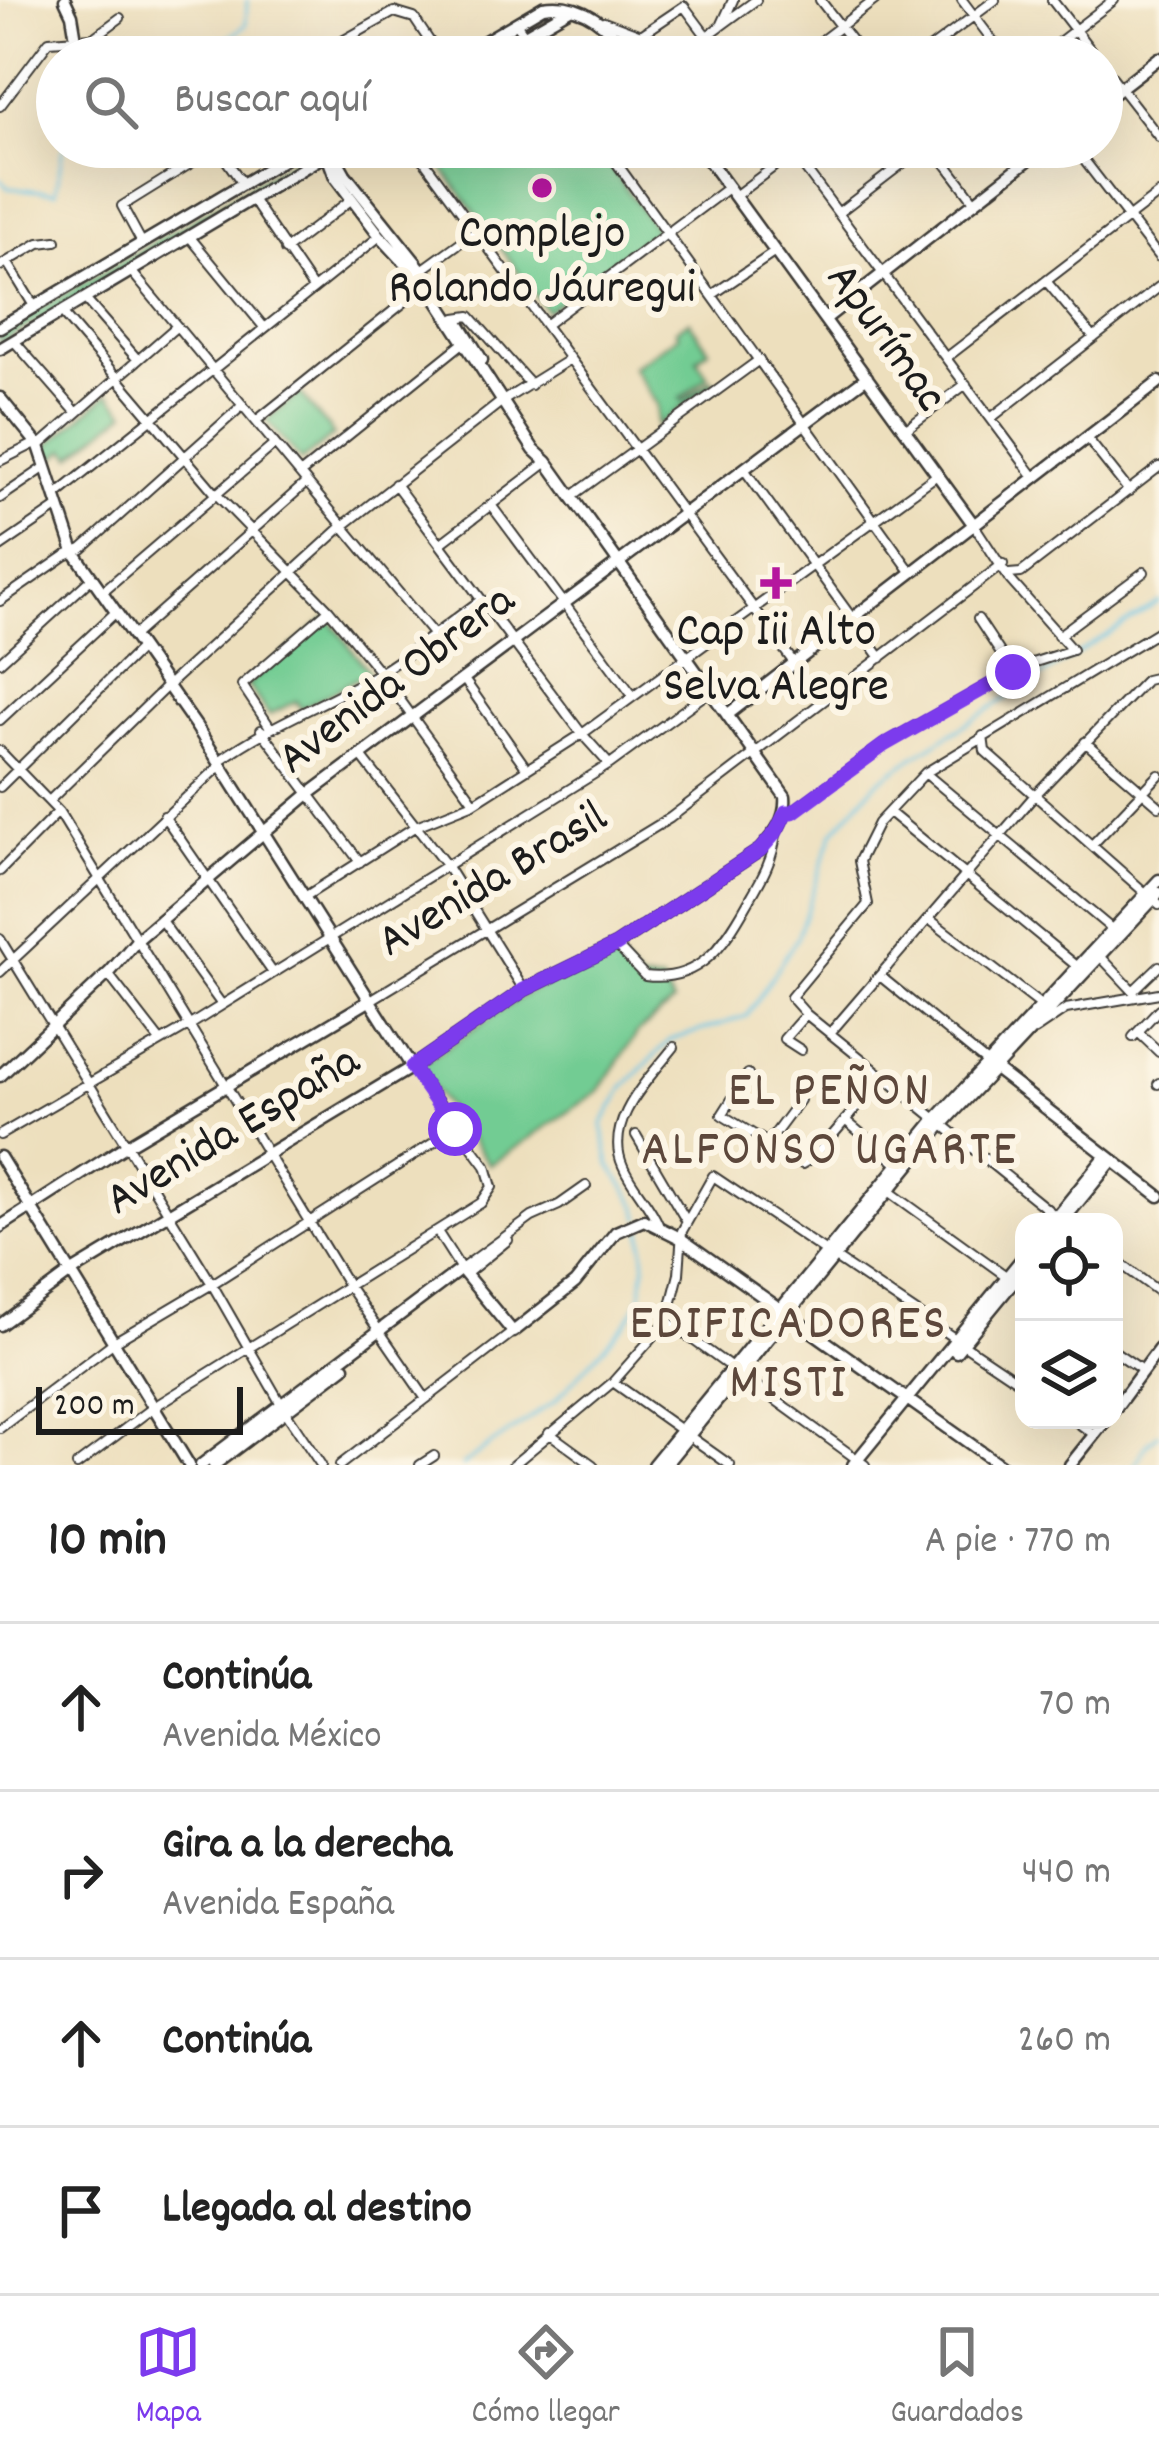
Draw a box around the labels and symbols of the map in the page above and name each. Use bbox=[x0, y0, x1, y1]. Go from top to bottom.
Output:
marker: Complejo Rolando Jáuregui bbox=[529, 175, 555, 201]
place label: Complejo Rolando Jáuregui bbox=[388, 202, 696, 326]
street label: Apurímac bbox=[806, 250, 962, 428]
marker: Cap Iii Alto Selva Alegre bbox=[760, 567, 792, 599]
street label: Avenida Obrera bbox=[265, 569, 533, 794]
place label: Cap Iii Alto Selva Alegre bbox=[663, 600, 889, 724]
route end bbox=[986, 645, 1040, 699]
street label: Avenida Brasil bbox=[366, 786, 622, 978]
street label: Avenida España bbox=[94, 1029, 375, 1236]
district label: EL PEÑON ALFONSO UGARTE bbox=[641, 1058, 1019, 1189]
route start bbox=[428, 1102, 482, 1156]
district label: EDIFICADORES MISTI bbox=[630, 1291, 948, 1422]
scale bar bbox=[36, 1381, 243, 1434]

